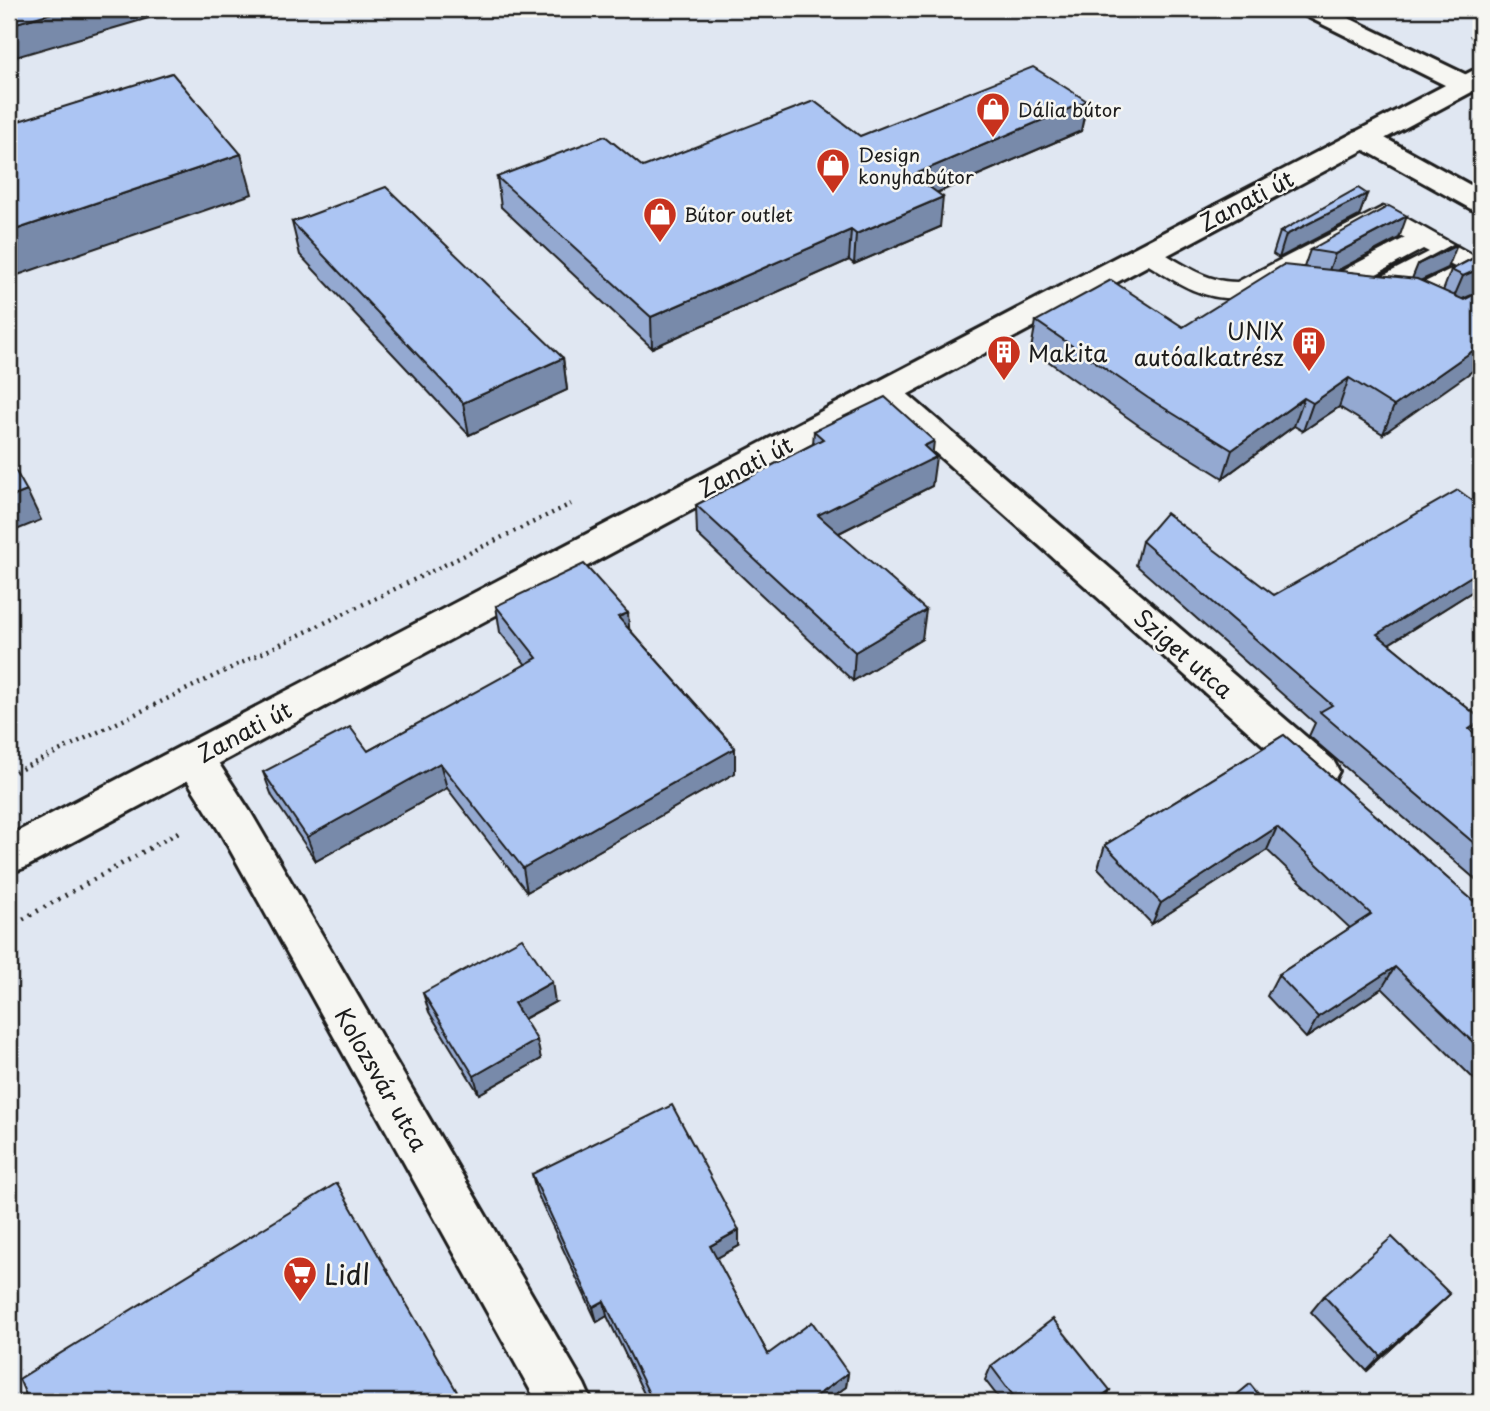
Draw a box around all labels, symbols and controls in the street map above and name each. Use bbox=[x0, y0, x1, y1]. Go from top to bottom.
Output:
shop icon: Dália bútor bbox=[974, 90, 1012, 139]
place label: Dália bútor bbox=[1018, 95, 1121, 123]
place label: Design konyhabútor bbox=[858, 140, 974, 190]
shop icon: Design konyhabútor bbox=[814, 146, 852, 195]
street label: Zanati út bbox=[1192, 160, 1300, 240]
shop icon: Bútor outlet bbox=[641, 195, 679, 244]
place label: Bútor outlet bbox=[684, 200, 793, 228]
place label: UNIX autóalkatrész bbox=[1134, 313, 1284, 374]
building icon: UNIX autóalkatrész bbox=[1290, 324, 1328, 373]
building icon: Makita bbox=[985, 333, 1023, 382]
place label: Makita bbox=[1028, 335, 1108, 370]
street label: Zanati út bbox=[691, 426, 799, 506]
street label: Sziget utca bbox=[1126, 600, 1242, 707]
street label: Zanati út bbox=[190, 691, 298, 771]
street label: Kolozsvár utca bbox=[327, 1001, 437, 1157]
place label: Lidl bbox=[324, 1252, 370, 1295]
supermarket icon: Lidl bbox=[281, 1254, 319, 1303]

